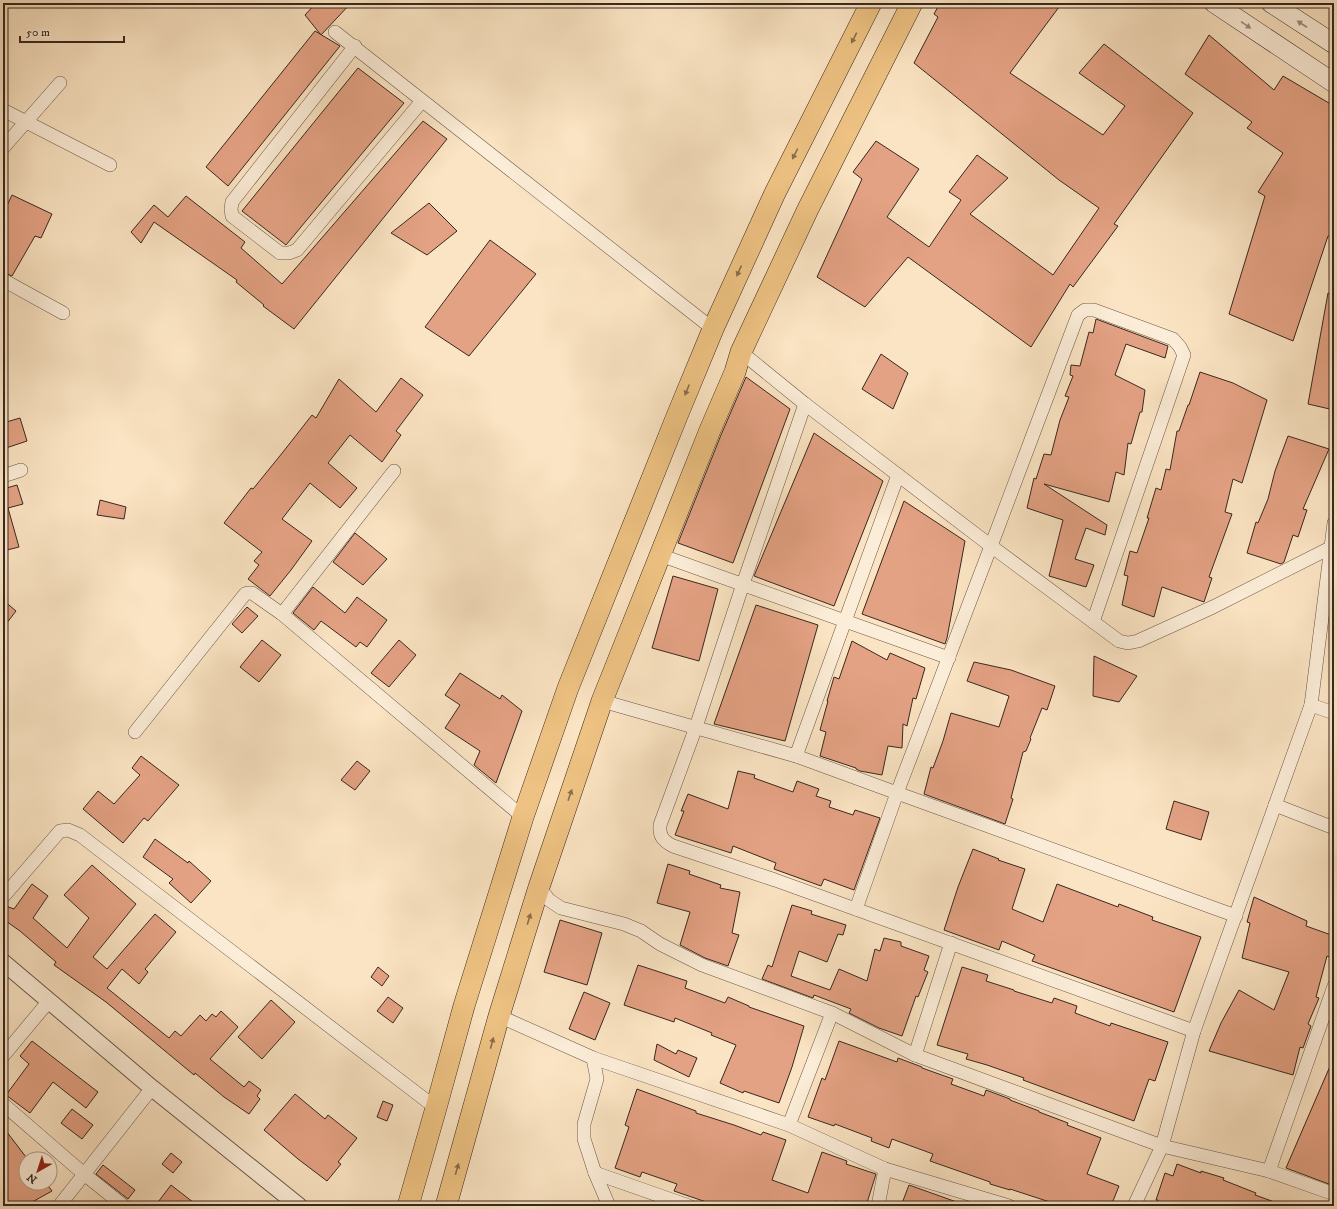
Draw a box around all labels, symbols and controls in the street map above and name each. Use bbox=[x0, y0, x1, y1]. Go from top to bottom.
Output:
scale bar bbox=[20, 18, 124, 44]
one-way arrow bbox=[1296, 20, 1308, 27]
one-way arrow bbox=[1240, 21, 1252, 28]
text: 50 m bbox=[26, 25, 50, 40]
one-way arrow bbox=[850, 32, 857, 43]
one-way arrow bbox=[791, 148, 798, 159]
one-way arrow bbox=[736, 266, 742, 278]
one-way arrow bbox=[684, 385, 690, 396]
one-way arrow bbox=[567, 789, 573, 801]
one-way arrow bbox=[526, 912, 532, 924]
one-way arrow bbox=[489, 1037, 495, 1049]
north arrow bbox=[18, 1151, 58, 1191]
one-way arrow bbox=[454, 1162, 460, 1174]
text: N bbox=[24, 1170, 40, 1186]

